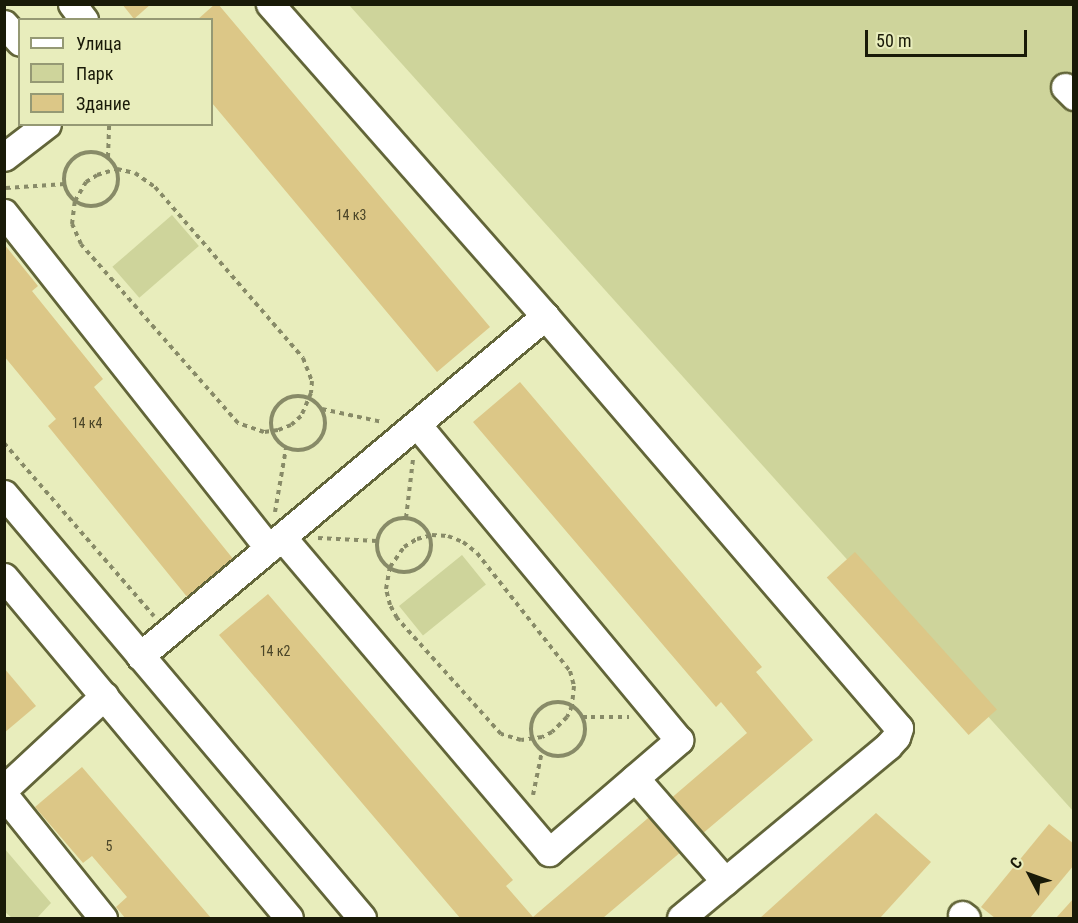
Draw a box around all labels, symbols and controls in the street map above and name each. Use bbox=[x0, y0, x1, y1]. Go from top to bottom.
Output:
legend bbox=[18, 18, 213, 126]
scale bar bbox=[868, 18, 1030, 56]
text: 50 m bbox=[876, 30, 911, 51]
text: Улица bbox=[76, 33, 122, 54]
text: Парк bbox=[76, 63, 113, 84]
text: Здание bbox=[76, 93, 130, 114]
house number: 14 к3 bbox=[336, 207, 366, 223]
house number: 14 к4 bbox=[72, 415, 102, 431]
house number: 14 к2 bbox=[260, 643, 290, 659]
house number: 5 bbox=[106, 838, 112, 854]
north arrow bbox=[1000, 845, 1060, 905]
text: С bbox=[1006, 853, 1026, 873]

